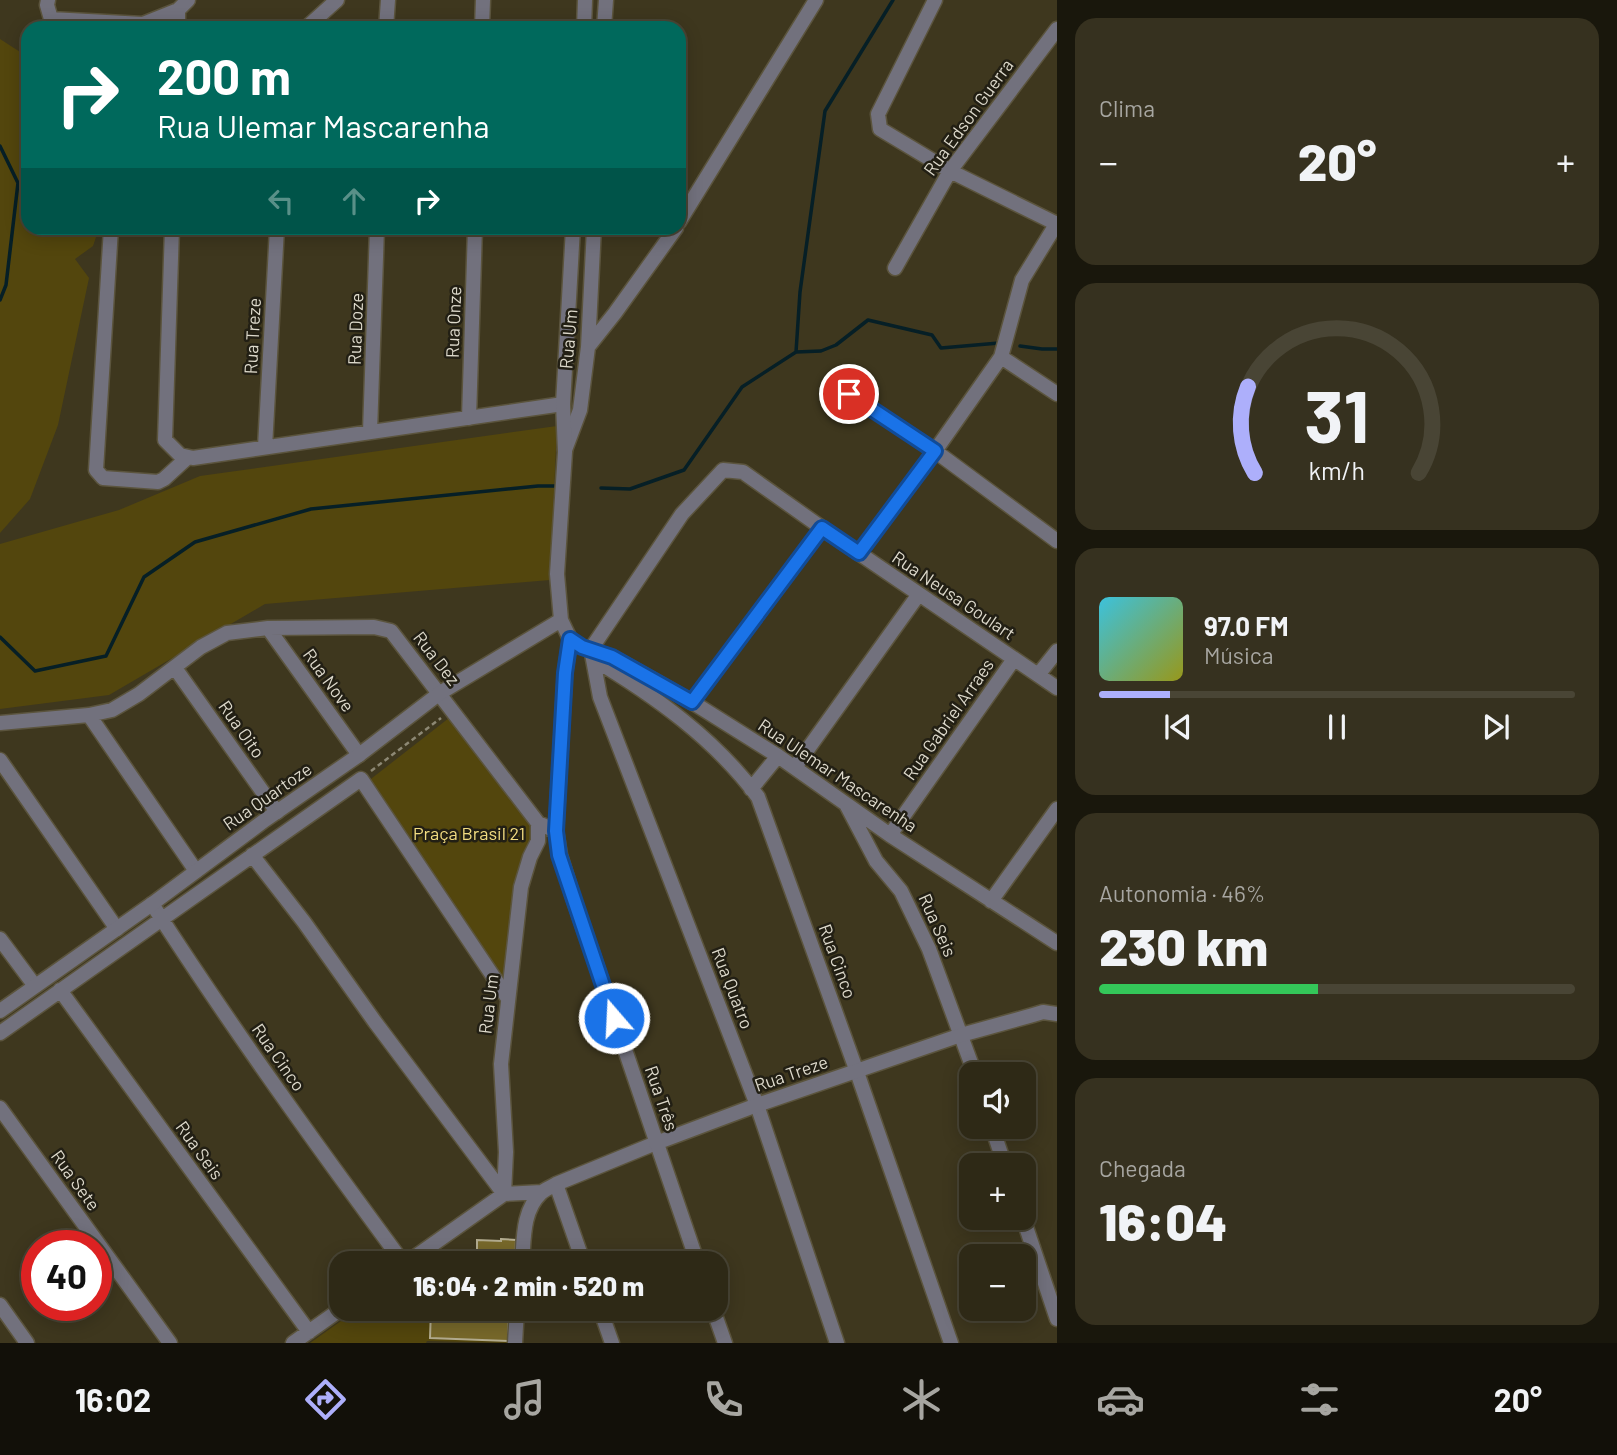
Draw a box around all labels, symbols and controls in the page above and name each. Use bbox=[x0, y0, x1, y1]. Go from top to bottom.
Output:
text: 200 m bbox=[157, 46, 291, 105]
icon: right bbox=[42, 49, 133, 140]
street label: Rua Edson Guerra bbox=[918, 55, 1018, 179]
text: Clima bbox=[1099, 94, 1155, 122]
text: Rua Ulemar Mascarenha bbox=[157, 106, 489, 144]
text: 20° bbox=[1298, 129, 1376, 191]
text: − bbox=[1099, 138, 1118, 184]
text: + bbox=[1556, 138, 1575, 184]
icon: left bbox=[262, 182, 300, 220]
icon: ahead bbox=[335, 182, 373, 220]
icon: right bbox=[408, 182, 446, 220]
street label: Rua Onze bbox=[441, 286, 465, 358]
street label: Rua Doze bbox=[343, 293, 367, 365]
street label: Rua Treze bbox=[239, 297, 265, 375]
street label: Rua Um bbox=[554, 308, 582, 370]
pin bbox=[819, 364, 879, 424]
text: 31 bbox=[1305, 370, 1369, 458]
icon: arrive bbox=[830, 375, 868, 413]
text: km/h bbox=[1309, 454, 1365, 484]
street label: Rua Neusa Goulart bbox=[888, 546, 1020, 644]
text: 97.0 FM bbox=[1204, 610, 1289, 641]
street label: Rua Dez bbox=[409, 627, 465, 689]
text: Música bbox=[1204, 641, 1273, 669]
street label: Rua Nove bbox=[299, 644, 359, 716]
street label: Rua Gabriel Arraes bbox=[898, 654, 998, 784]
street label: Rua Oito bbox=[214, 696, 270, 762]
icon: previous bbox=[1159, 708, 1197, 746]
icon: pause bbox=[1318, 708, 1356, 746]
icon: next bbox=[1477, 708, 1515, 746]
street label: Rua Ulemar Mascarenha bbox=[754, 714, 922, 836]
street label: Rua Quartoze bbox=[218, 757, 316, 835]
park label: Praça Brasil 21 bbox=[413, 822, 525, 844]
text: Autonomia · 46% bbox=[1099, 879, 1265, 907]
street label: Rua Seis bbox=[914, 890, 962, 960]
text: 230 km bbox=[1099, 914, 1268, 976]
street label: Rua Cinco bbox=[814, 921, 862, 1001]
street label: Rua Quatro bbox=[707, 944, 759, 1032]
street label: Rua Um bbox=[473, 973, 503, 1035]
position arrow bbox=[577, 981, 651, 1055]
street label: Rua Cinco bbox=[248, 1019, 310, 1095]
street label: Rua Treze bbox=[751, 1050, 831, 1096]
map controls bbox=[959, 1062, 1036, 1321]
button: sound bbox=[959, 1062, 1036, 1139]
street label: Rua Três bbox=[641, 1063, 683, 1133]
street label: Rua Seis bbox=[171, 1117, 229, 1183]
street label: Rua Sete bbox=[47, 1145, 105, 1215]
button: + bbox=[959, 1153, 1036, 1230]
text: Chegada bbox=[1099, 1154, 1186, 1182]
text: 16:04 bbox=[1099, 1189, 1227, 1251]
speed limit sign: 40 bbox=[21, 1230, 112, 1321]
button: − bbox=[959, 1244, 1036, 1321]
text: 16:04 · 2 min · 520 m bbox=[413, 1270, 644, 1301]
icon: directions bbox=[301, 1375, 350, 1424]
icon: music bbox=[500, 1375, 549, 1424]
icon: phone bbox=[699, 1375, 748, 1424]
icon: climate bbox=[897, 1375, 946, 1424]
icon: car bbox=[1096, 1375, 1145, 1424]
icon: filters bbox=[1295, 1375, 1344, 1424]
text: 16:02 bbox=[75, 1380, 151, 1418]
text: 20° bbox=[1494, 1380, 1542, 1418]

